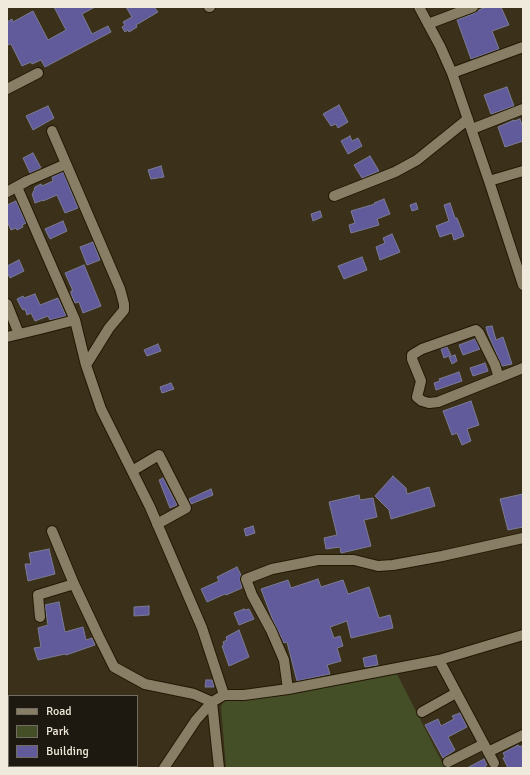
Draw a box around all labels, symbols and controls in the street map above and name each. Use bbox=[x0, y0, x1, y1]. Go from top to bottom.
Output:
legend bbox=[8, 695, 138, 767]
text: Road bbox=[46, 704, 72, 719]
text: Park bbox=[46, 724, 69, 739]
text: Building bbox=[46, 744, 89, 759]

